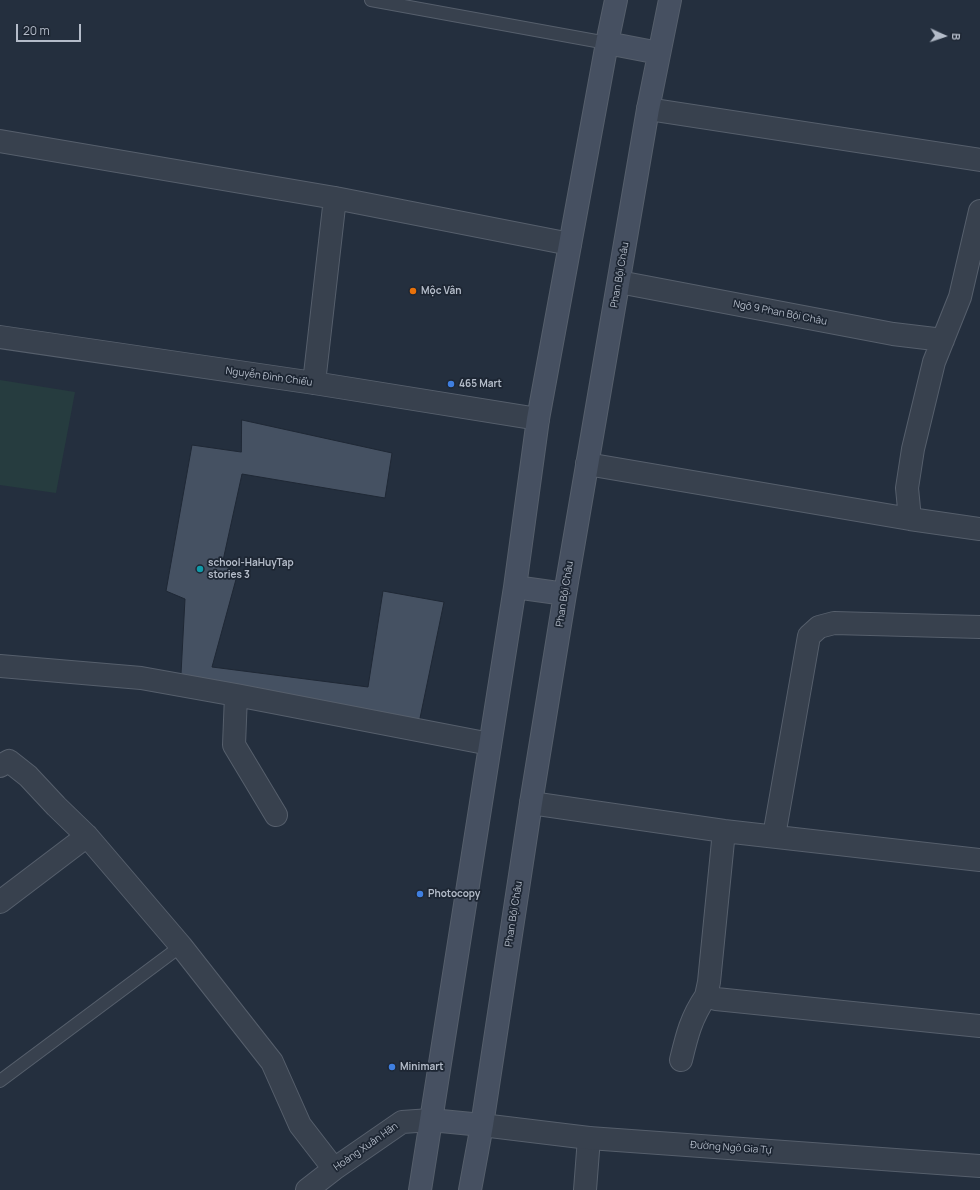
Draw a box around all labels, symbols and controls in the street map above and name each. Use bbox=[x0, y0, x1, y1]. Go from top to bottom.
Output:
scale bar bbox=[18, 16, 83, 42]
north arrow bbox=[924, 16, 964, 56]
text: 20 m bbox=[23, 22, 50, 39]
text: B bbox=[949, 33, 964, 41]
street label: Phan Bội Châu bbox=[608, 241, 632, 309]
place label: Mộc Vân bbox=[421, 285, 461, 297]
marker: Mộc Vân bbox=[408, 286, 418, 296]
street label: Ngõ 9 Phan Bội Châu bbox=[732, 298, 828, 328]
street label: Nguyễn Đình Chiểu bbox=[225, 365, 313, 389]
place label: 465 Mart bbox=[459, 378, 502, 390]
marker: 465 Mart bbox=[446, 379, 456, 389]
place label: school-HaHuyTap stories 3 bbox=[208, 557, 294, 580]
street label: Phan Bội Châu bbox=[554, 560, 576, 628]
marker: school-HaHuyTap stories 3 bbox=[195, 564, 205, 574]
street label: Phan Bội Châu bbox=[503, 880, 525, 948]
place label: Photocopy bbox=[428, 888, 480, 900]
marker: Photocopy bbox=[415, 889, 425, 899]
place label: Minimart bbox=[400, 1061, 443, 1073]
marker: Minimart bbox=[387, 1062, 397, 1072]
street label: Hoàng Xuân Hãn bbox=[331, 1120, 401, 1174]
street label: Đường Ngô Gia Tự bbox=[690, 1139, 772, 1157]

